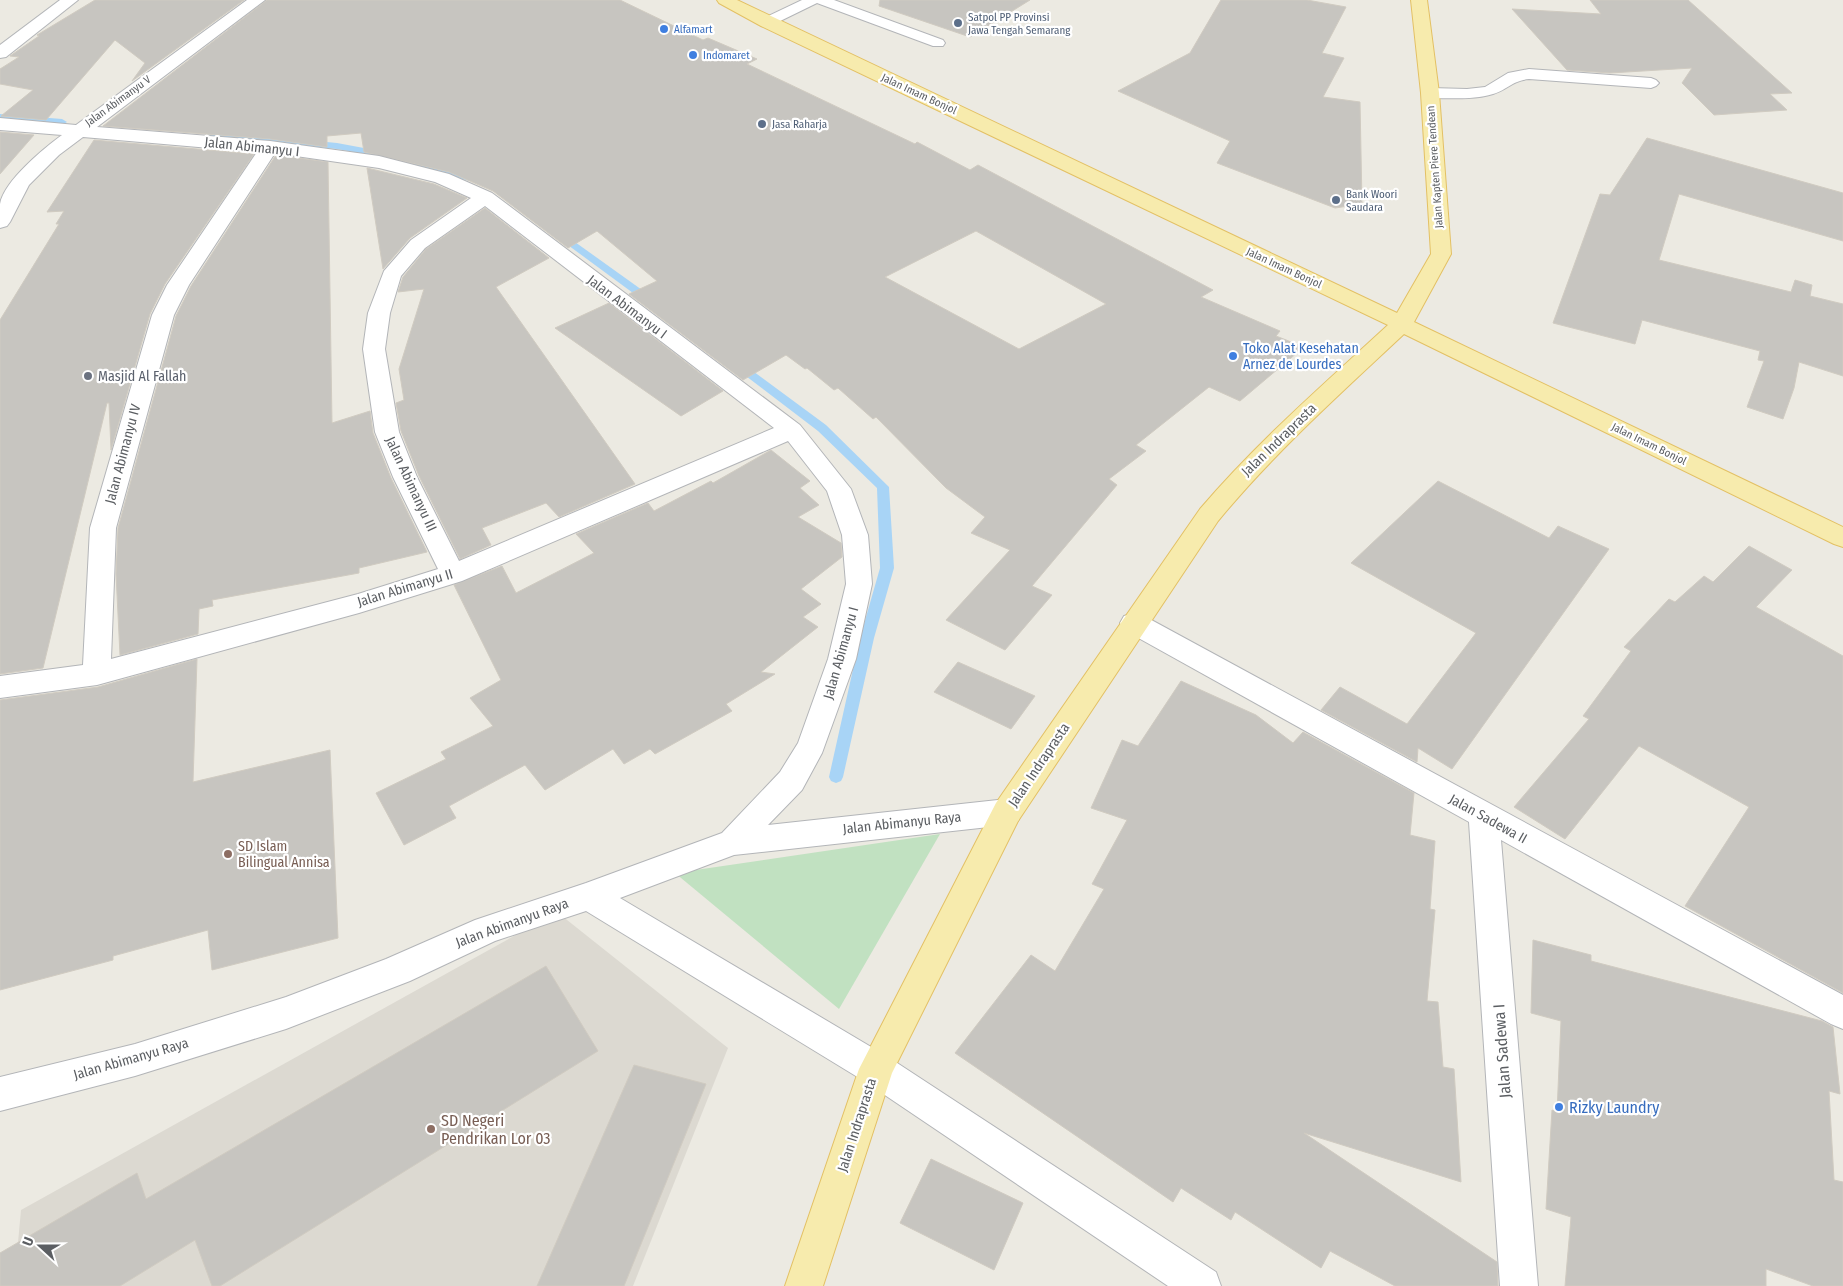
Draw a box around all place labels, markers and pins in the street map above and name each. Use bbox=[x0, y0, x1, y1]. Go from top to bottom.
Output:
place label: Satpol PP Provinsi Jawa Tengah Semarang bbox=[968, 11, 1071, 37]
marker: Satpol PP Provinsi Jawa Tengah Semarang bbox=[952, 17, 964, 29]
marker: Alfamart bbox=[658, 23, 670, 35]
place label: Alfamart bbox=[674, 23, 713, 36]
marker: Indomaret bbox=[687, 49, 699, 61]
place label: Indomaret bbox=[703, 49, 750, 62]
marker: Jasa Raharja bbox=[756, 118, 768, 130]
place label: Jasa Raharja bbox=[772, 118, 827, 131]
place label: Bank Woori Saudara bbox=[1346, 188, 1397, 214]
marker: Bank Woori Saudara bbox=[1330, 194, 1342, 206]
place label: Toko Alat Kesehatan Arnez de Lourdes bbox=[1243, 340, 1359, 373]
marker: Toko Alat Kesehatan Arnez de Lourdes bbox=[1227, 350, 1239, 362]
place label: Masjid Al Fallah bbox=[98, 368, 186, 385]
marker: Masjid Al Fallah bbox=[82, 370, 94, 382]
place label: SD Islam Bilingual Annisa bbox=[238, 838, 330, 871]
marker: SD Islam Bilingual Annisa bbox=[222, 848, 234, 860]
place label: Rizky Laundry bbox=[1569, 1098, 1660, 1117]
marker: Rizky Laundry bbox=[1553, 1101, 1565, 1113]
place label: SD Negeri Pendrikan Lor 03 bbox=[441, 1111, 551, 1148]
marker: SD Negeri Pendrikan Lor 03 bbox=[425, 1123, 437, 1135]

